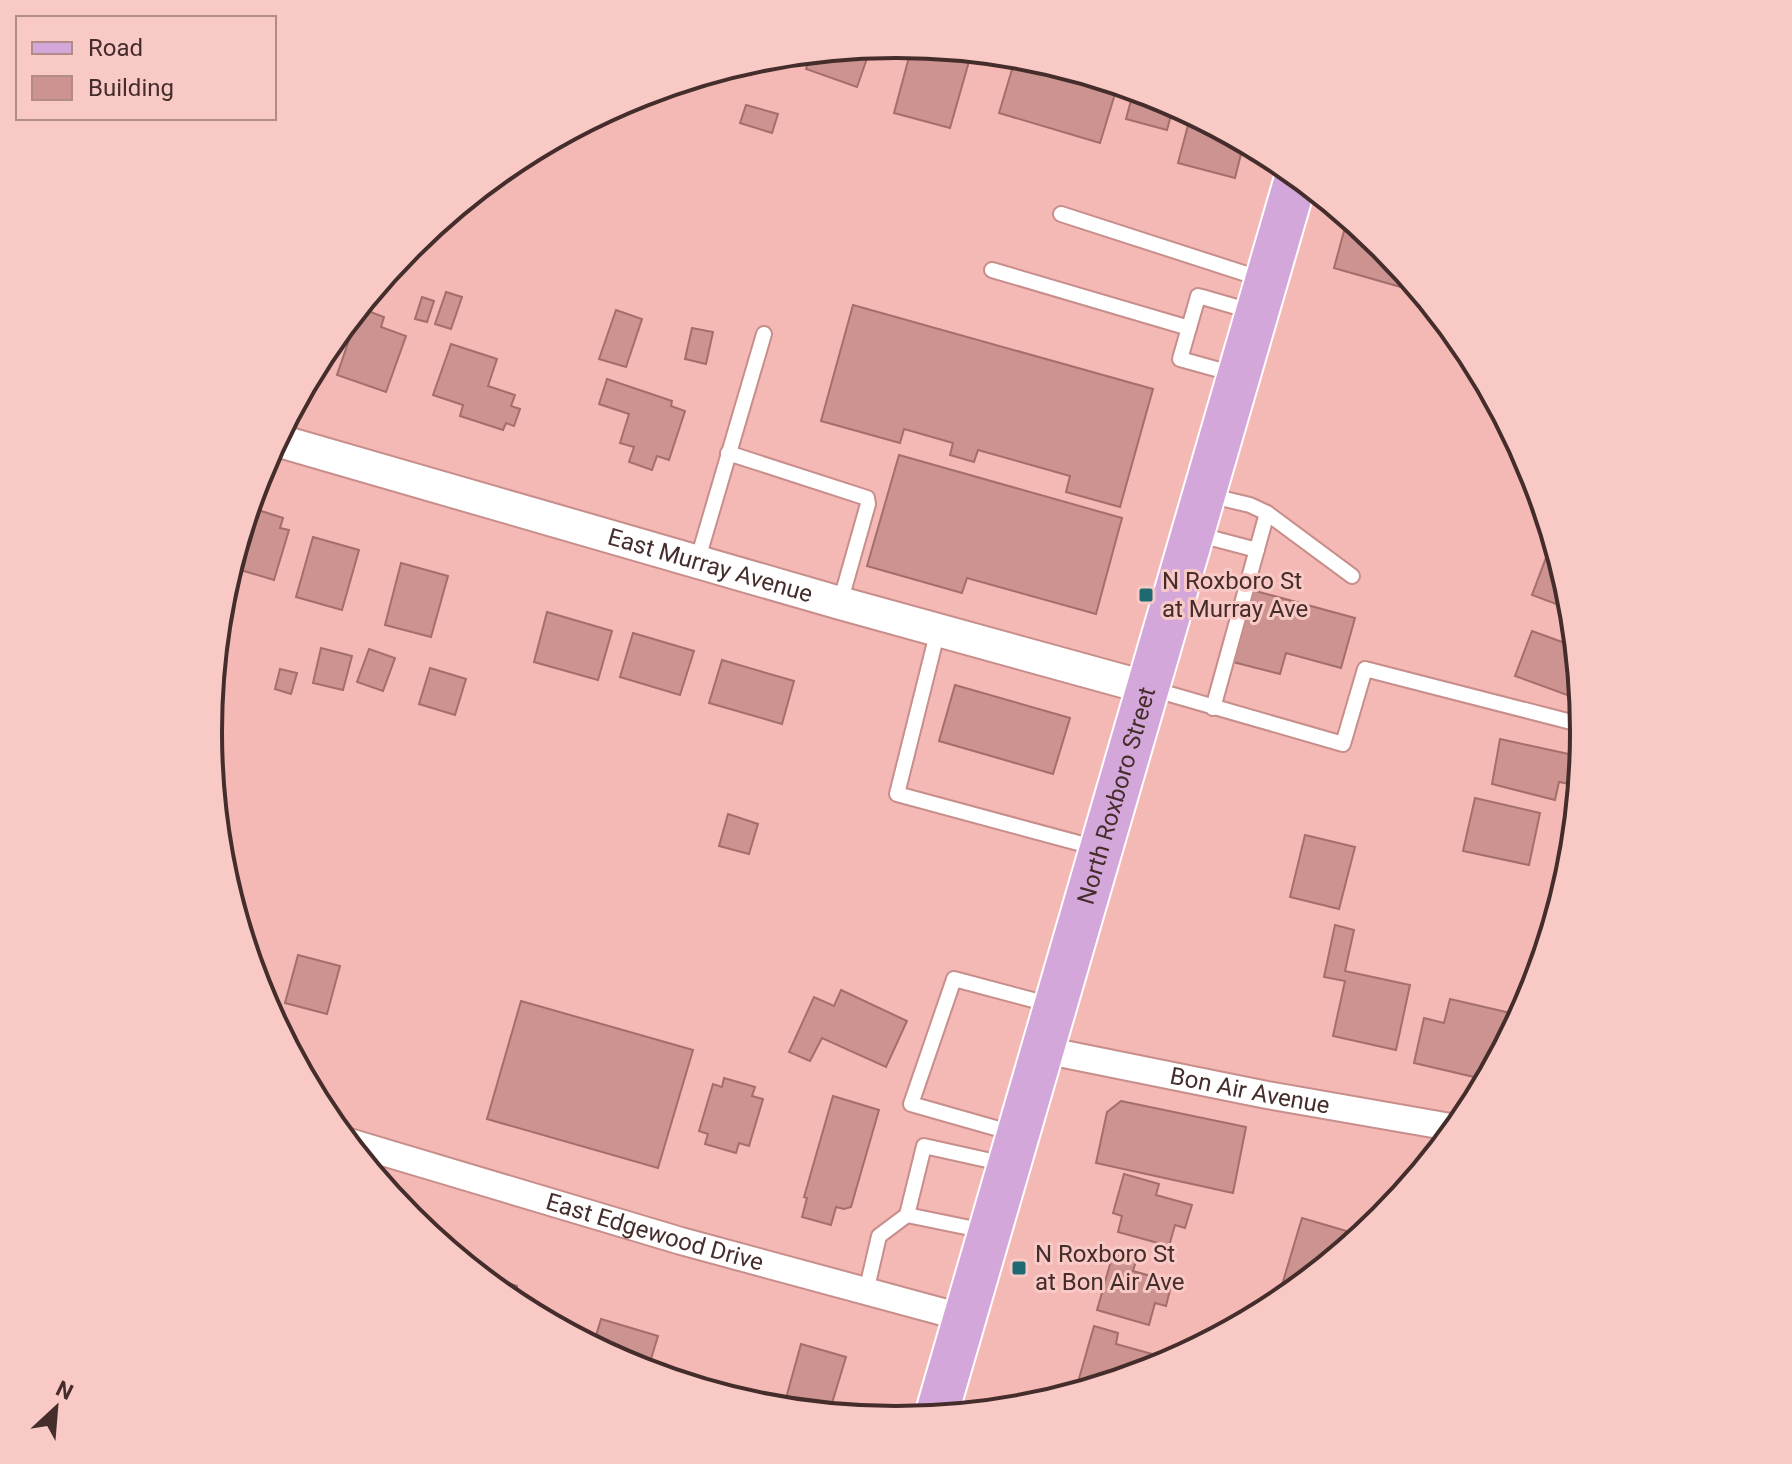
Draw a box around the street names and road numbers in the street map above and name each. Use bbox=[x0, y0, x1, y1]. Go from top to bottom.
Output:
street label: East Murray Avenue bbox=[605, 523, 816, 608]
street label: North Roxboro Street bbox=[1072, 684, 1161, 908]
street label: Bon Air Avenue bbox=[1168, 1062, 1332, 1120]
street label: East Edgewood Drive bbox=[543, 1188, 767, 1277]

